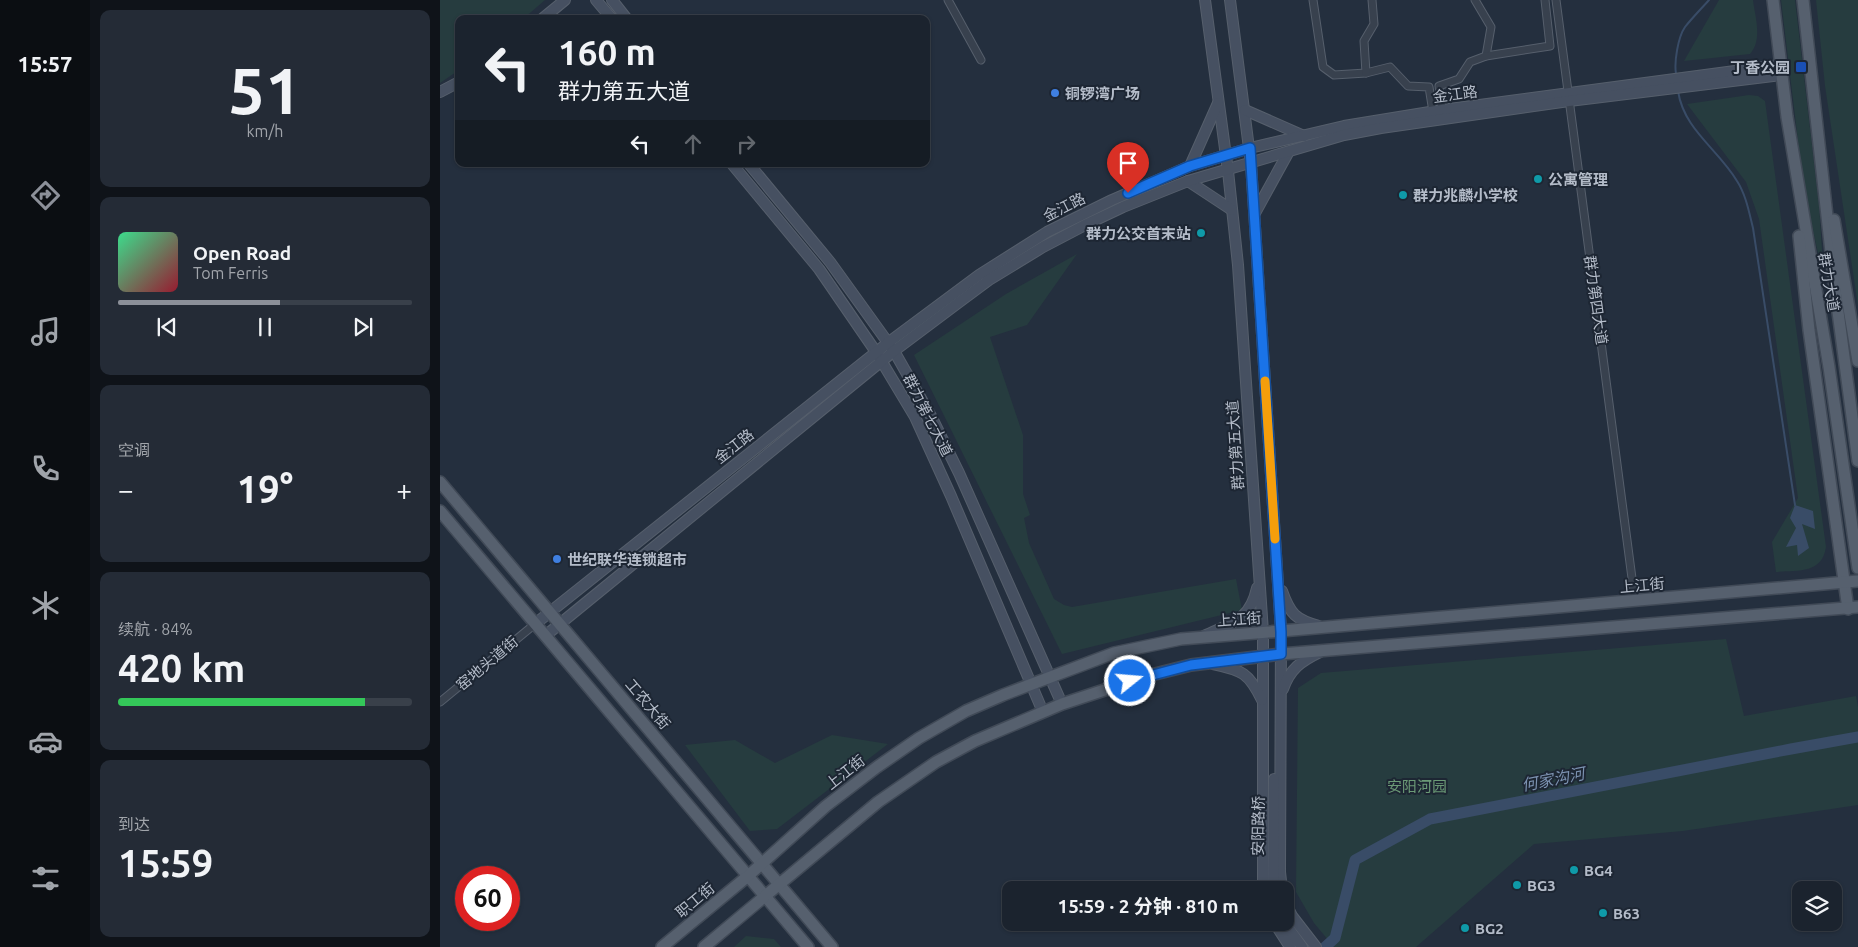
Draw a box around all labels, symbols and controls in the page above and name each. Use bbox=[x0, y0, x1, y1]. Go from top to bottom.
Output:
text: 160 m bbox=[558, 32, 656, 72]
icon: left bbox=[475, 35, 540, 100]
text: 15:57 bbox=[17, 51, 73, 76]
text: 51 bbox=[228, 53, 302, 126]
place label: 丁香公园 bbox=[1730, 59, 1790, 76]
marker: 丁香公园 bbox=[1794, 60, 1808, 74]
text: 群力第五大道 bbox=[558, 78, 690, 103]
street label: 金江路 bbox=[1432, 82, 1478, 106]
place label: 铜锣湾广场 bbox=[1065, 85, 1140, 102]
marker: 铜锣湾广场 bbox=[1049, 87, 1061, 99]
text: km/h bbox=[247, 122, 283, 140]
icon: left bbox=[626, 130, 654, 158]
icon: ahead bbox=[679, 130, 707, 158]
icon: right bbox=[732, 130, 760, 158]
pin bbox=[1107, 142, 1149, 193]
icon: arrive bbox=[1114, 149, 1142, 177]
place label: 公寓管理 bbox=[1548, 171, 1608, 188]
marker: 公寓管理 bbox=[1532, 173, 1544, 185]
icon: directions bbox=[28, 178, 63, 213]
place label: 群力兆麟小学校 bbox=[1413, 187, 1518, 204]
street label: 金江路 bbox=[1040, 189, 1088, 225]
marker: 群力兆麟小学校 bbox=[1397, 189, 1409, 201]
place label: 群力公交首末站 bbox=[1086, 225, 1191, 242]
marker: 群力公交首末站 bbox=[1195, 227, 1207, 239]
text: Open Road bbox=[193, 242, 291, 264]
street label: 群力大道 bbox=[1815, 251, 1843, 313]
street label: 群力第四大道 bbox=[1581, 254, 1611, 346]
text: Tom Ferris bbox=[193, 264, 268, 282]
icon: previous bbox=[153, 313, 181, 341]
icon: pause bbox=[251, 313, 279, 341]
icon: next bbox=[349, 313, 377, 341]
icon: music bbox=[28, 314, 63, 349]
street label: 群力第七大道 bbox=[900, 371, 956, 459]
street label: 群力第五大道 bbox=[1223, 400, 1247, 490]
street label: 金江路 bbox=[711, 425, 757, 467]
text: 空调 bbox=[118, 441, 150, 459]
icon: phone bbox=[28, 451, 63, 486]
text: 19° bbox=[237, 468, 293, 510]
text: − bbox=[118, 474, 134, 505]
text: + bbox=[396, 474, 412, 505]
place label: 世纪联华连锁超市 bbox=[567, 551, 687, 568]
marker: 世纪联华连锁超市 bbox=[551, 553, 563, 565]
street label: 上江街 bbox=[1619, 575, 1665, 595]
icon: climate bbox=[28, 588, 63, 623]
street label: 上江街 bbox=[1216, 609, 1262, 629]
text: 续航 · 84% bbox=[118, 620, 193, 638]
street label: 窑地头道街 bbox=[453, 632, 521, 694]
text: 420 km bbox=[118, 647, 245, 689]
position arrow bbox=[1103, 654, 1155, 706]
street label: 工农大街 bbox=[622, 676, 674, 732]
icon: car bbox=[28, 724, 63, 759]
street label: 上江街 bbox=[822, 751, 868, 793]
water label: 何家沟河 bbox=[1520, 763, 1589, 794]
park label: 安阳河园 bbox=[1387, 778, 1447, 795]
street label: 安阳路桥 bbox=[1249, 796, 1267, 856]
text: 到达 bbox=[118, 815, 150, 833]
text: 15:59 bbox=[118, 842, 213, 884]
icon: filters bbox=[28, 861, 63, 896]
place label: BG4 bbox=[1584, 862, 1613, 879]
marker: BG4 bbox=[1568, 864, 1580, 876]
speed limit sign: 60 bbox=[455, 866, 520, 931]
place label: BG3 bbox=[1527, 877, 1556, 894]
street label: 职工街 bbox=[672, 879, 718, 921]
marker: BG3 bbox=[1511, 879, 1523, 891]
map controls bbox=[1792, 881, 1842, 931]
button: layers bbox=[1792, 881, 1842, 931]
text: 15:59 · 2 分钟 · 810 m bbox=[1057, 895, 1239, 917]
place label: B63 bbox=[1613, 905, 1640, 922]
marker: B63 bbox=[1597, 907, 1609, 919]
place label: BG2 bbox=[1475, 920, 1504, 937]
marker: BG2 bbox=[1459, 922, 1471, 934]

